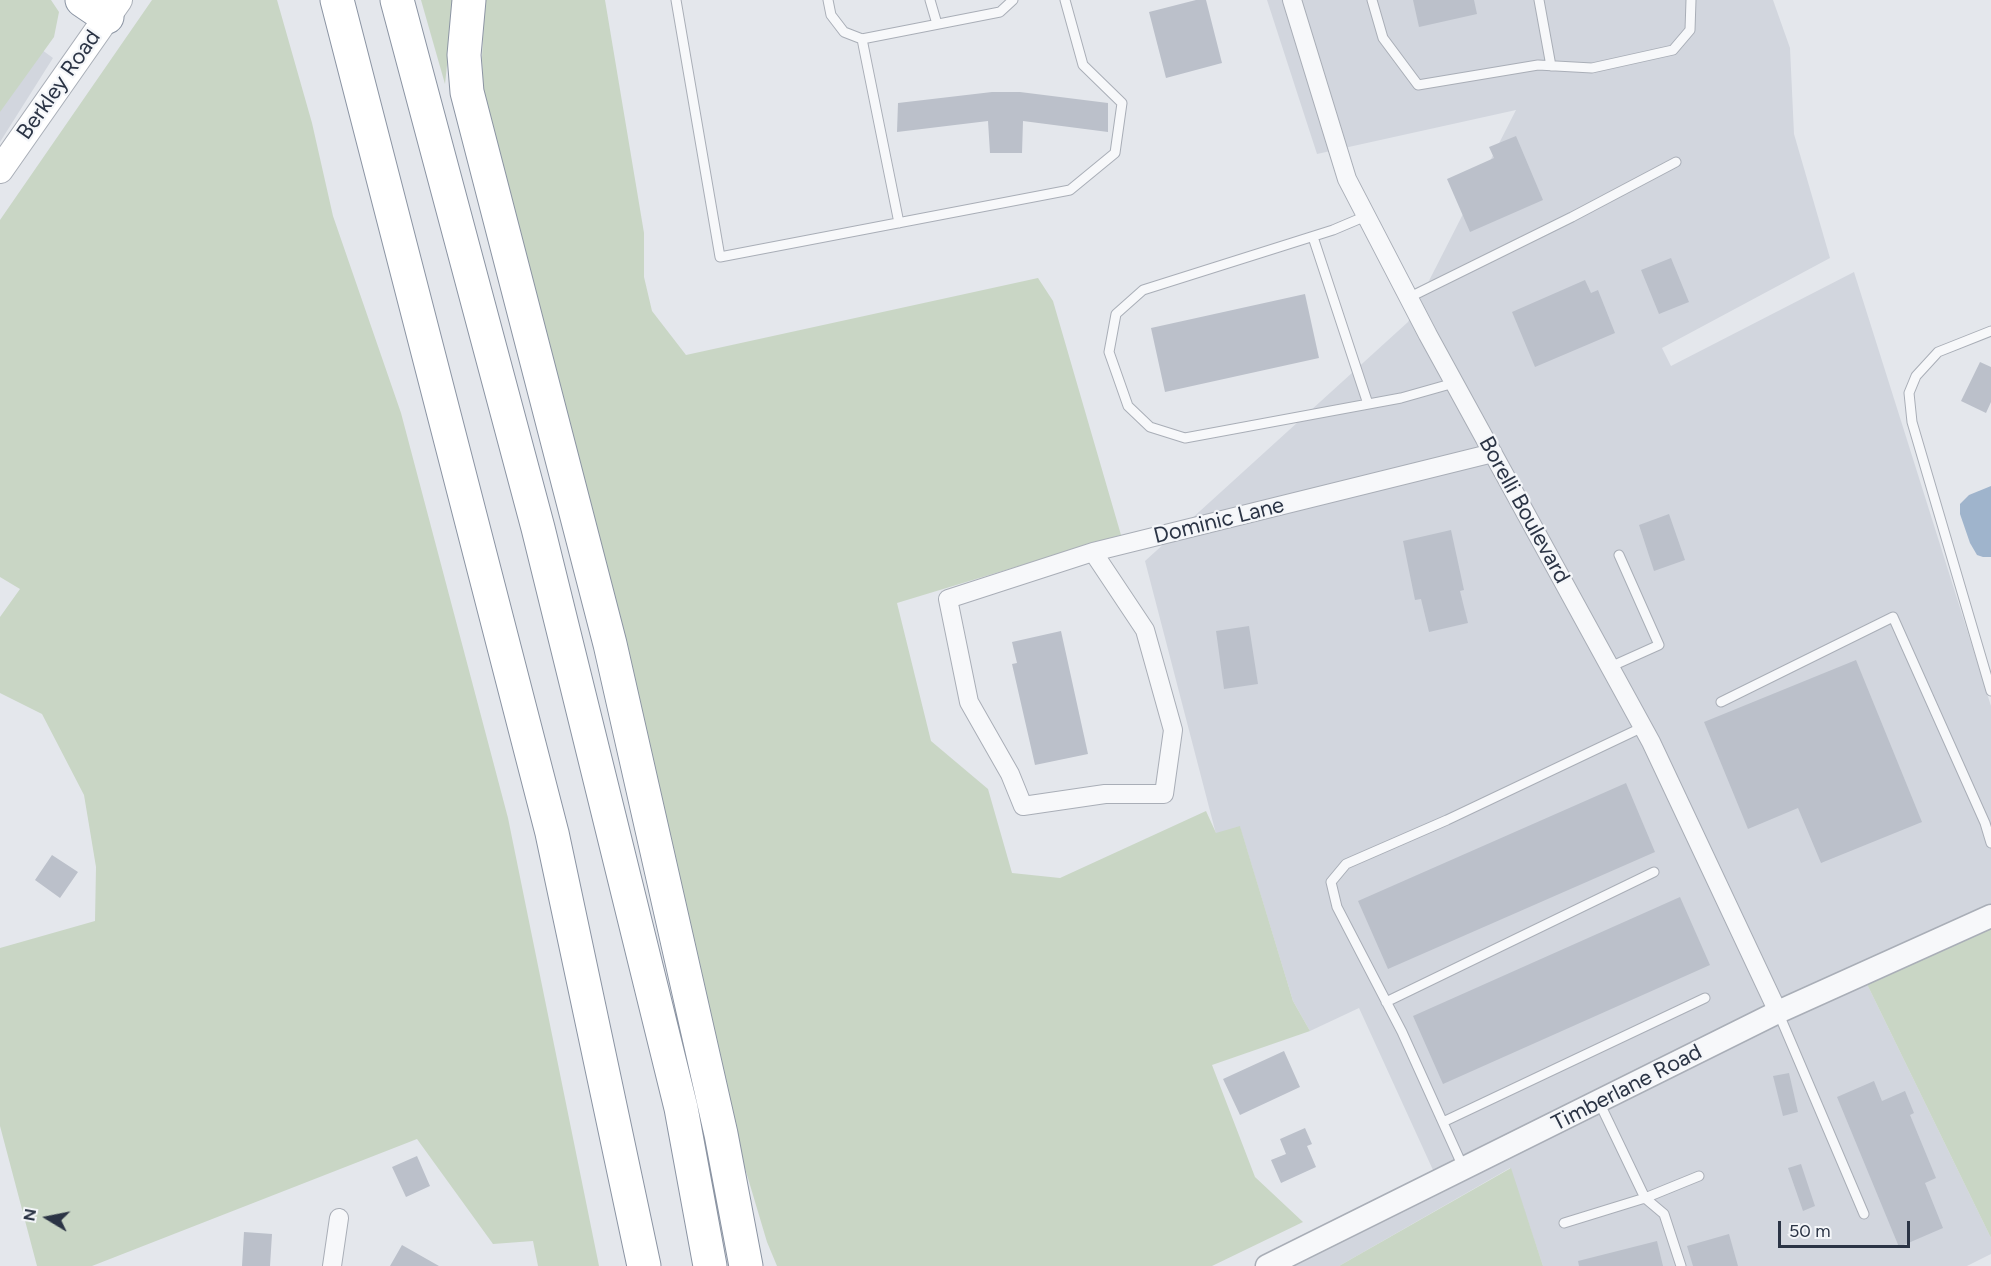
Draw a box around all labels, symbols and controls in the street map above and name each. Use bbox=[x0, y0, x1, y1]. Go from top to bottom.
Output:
street label: Berkley Road bbox=[12, 25, 106, 145]
street label: Borelli Boulevard bbox=[1473, 432, 1575, 588]
street label: Dominic Lane bbox=[1151, 492, 1287, 550]
street label: Timberlane Road bbox=[1548, 1039, 1706, 1137]
north arrow bbox=[18, 1188, 78, 1248]
text: N bbox=[19, 1207, 40, 1223]
scale bar bbox=[1781, 1209, 1913, 1247]
text: 50 m bbox=[1789, 1220, 1831, 1242]

